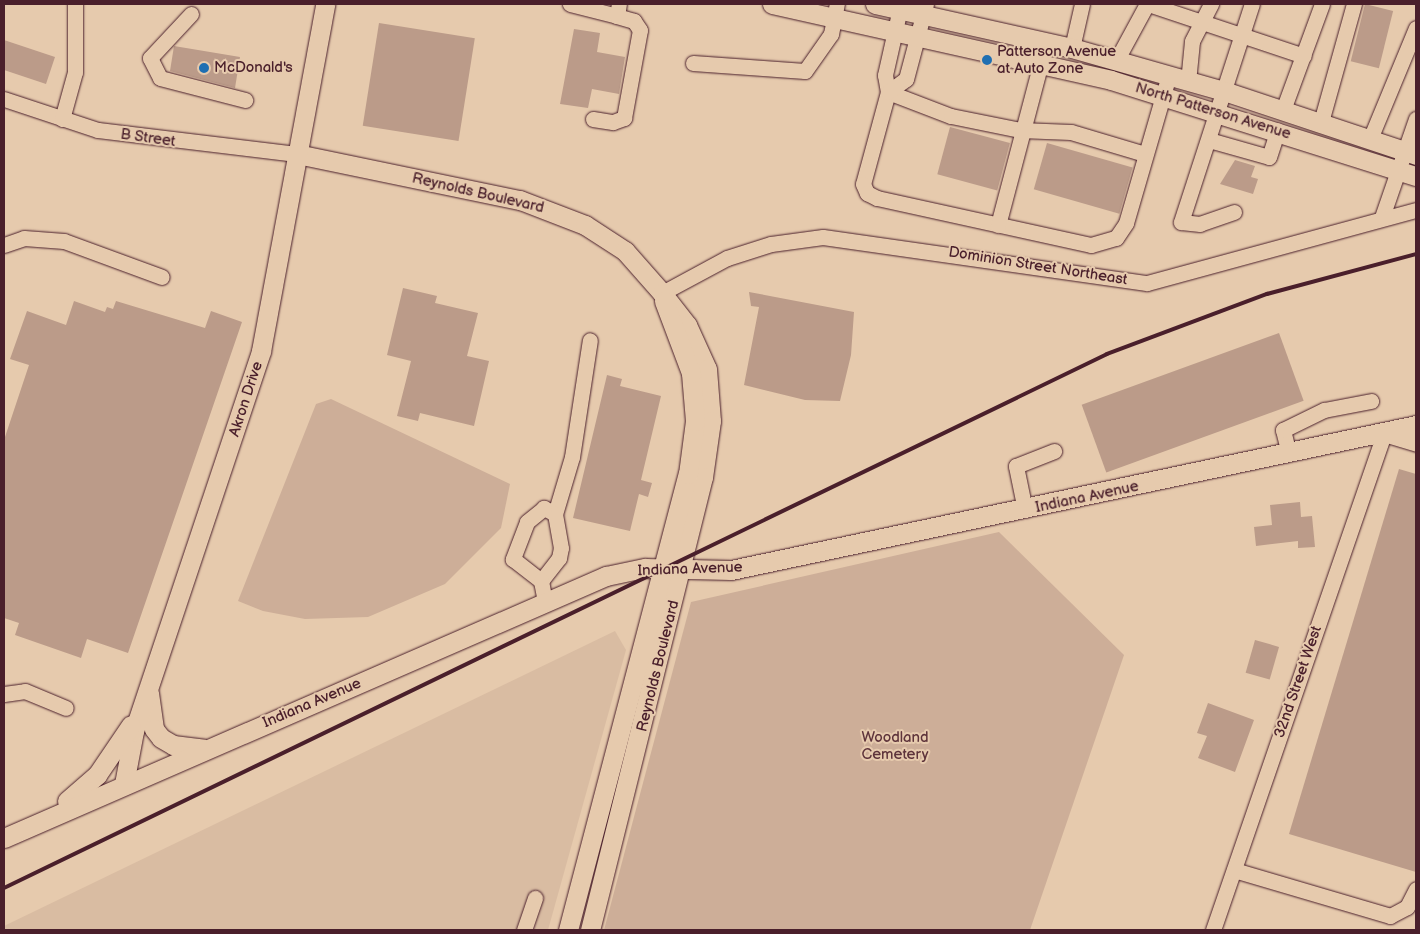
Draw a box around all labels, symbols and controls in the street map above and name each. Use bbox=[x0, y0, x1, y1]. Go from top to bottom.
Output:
place label: Patterson Avenue at Auto Zone bbox=[997, 42, 1116, 77]
marker: Patterson Avenue at Auto Zone bbox=[981, 54, 993, 66]
place label: McDonald's bbox=[214, 59, 293, 77]
marker: McDonald's bbox=[198, 62, 210, 74]
street label: North Patterson Avenue bbox=[1133, 79, 1293, 143]
street label: B Street bbox=[119, 125, 177, 151]
street label: Reynolds Boulevard bbox=[410, 169, 546, 217]
street label: Dominion Street Northeast bbox=[947, 243, 1129, 289]
street label: Akron Drive bbox=[225, 359, 267, 439]
street label: Indiana Avenue bbox=[1034, 477, 1140, 517]
street label: Indiana Avenue bbox=[637, 558, 743, 580]
street label: Reynolds Boulevard bbox=[633, 598, 683, 734]
street label: 32nd Street West bbox=[1270, 623, 1326, 741]
street label: Indiana Avenue bbox=[260, 674, 364, 732]
park label: Woodland Cemetery bbox=[861, 728, 929, 763]

